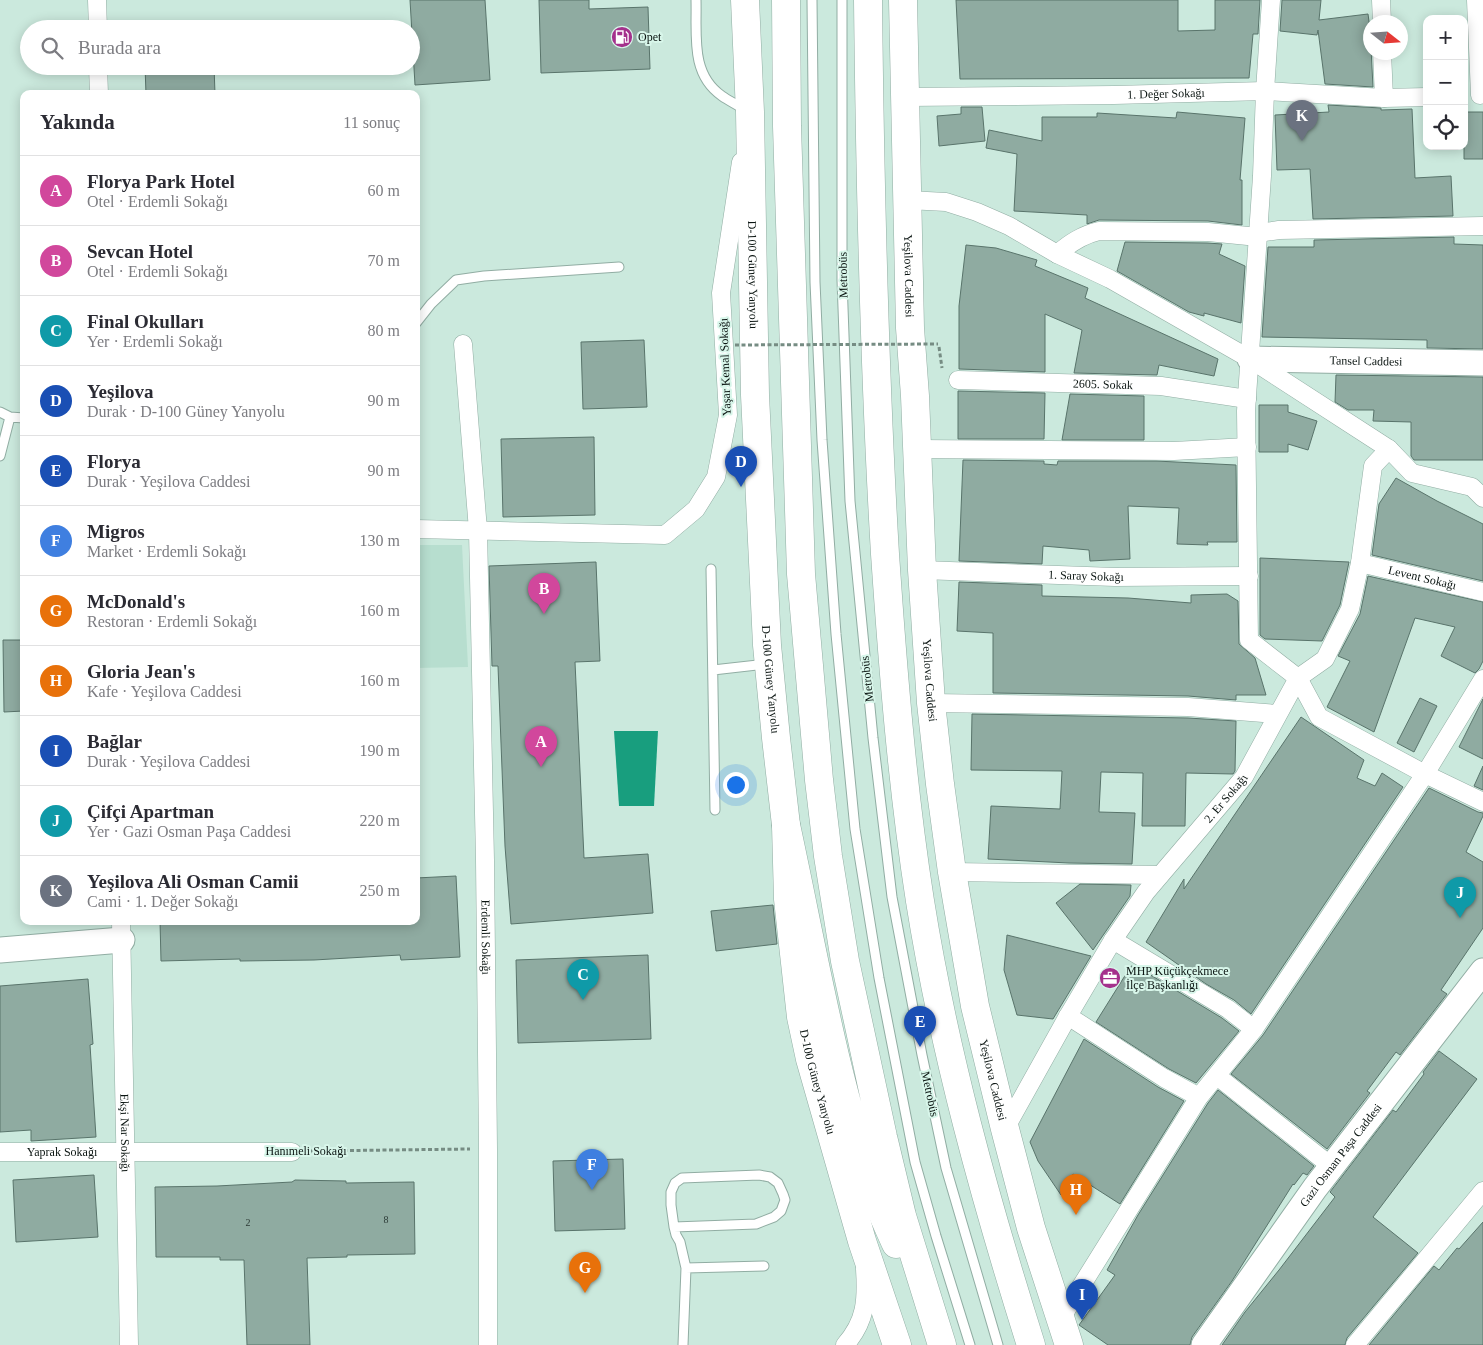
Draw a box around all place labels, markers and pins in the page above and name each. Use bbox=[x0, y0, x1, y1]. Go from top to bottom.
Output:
fuel station icon: Opet bbox=[610, 25, 634, 49]
place label: Opet bbox=[638, 30, 662, 44]
pin: K bbox=[1286, 100, 1318, 141]
pin: D bbox=[725, 446, 757, 487]
pin: B bbox=[528, 573, 560, 614]
pin: A bbox=[525, 726, 557, 767]
pin: J bbox=[1444, 877, 1476, 918]
pin: C bbox=[567, 959, 599, 1000]
place label: MHP Küçükçekmece İlçe Başkanlığı bbox=[1126, 964, 1229, 992]
office icon: MHP Küçükçekmece İlçe Başkanlığı bbox=[1098, 966, 1122, 990]
pin: E bbox=[904, 1006, 936, 1047]
pin: F bbox=[576, 1149, 608, 1190]
pin: H bbox=[1060, 1174, 1092, 1215]
pin: G bbox=[569, 1252, 601, 1293]
pin: I bbox=[1066, 1279, 1098, 1320]

